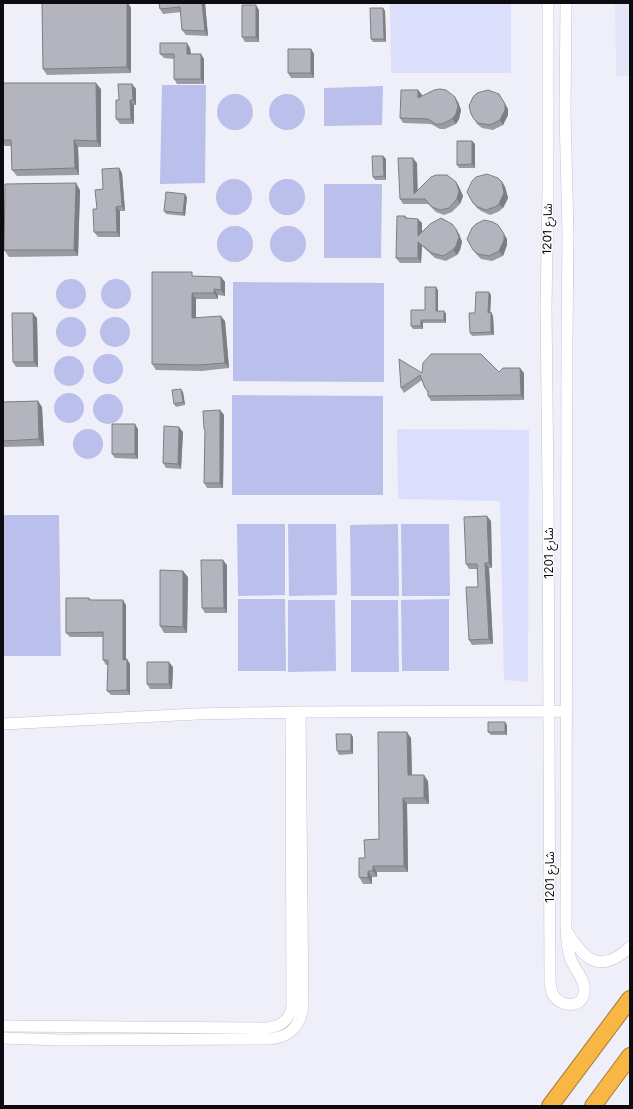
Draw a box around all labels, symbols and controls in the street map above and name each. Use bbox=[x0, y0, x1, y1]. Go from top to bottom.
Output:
street label: شارع 1201 bbox=[539, 203, 557, 255]
street label: شارع 1201 bbox=[541, 527, 558, 579]
street label: شارع 1201 bbox=[542, 851, 559, 903]

